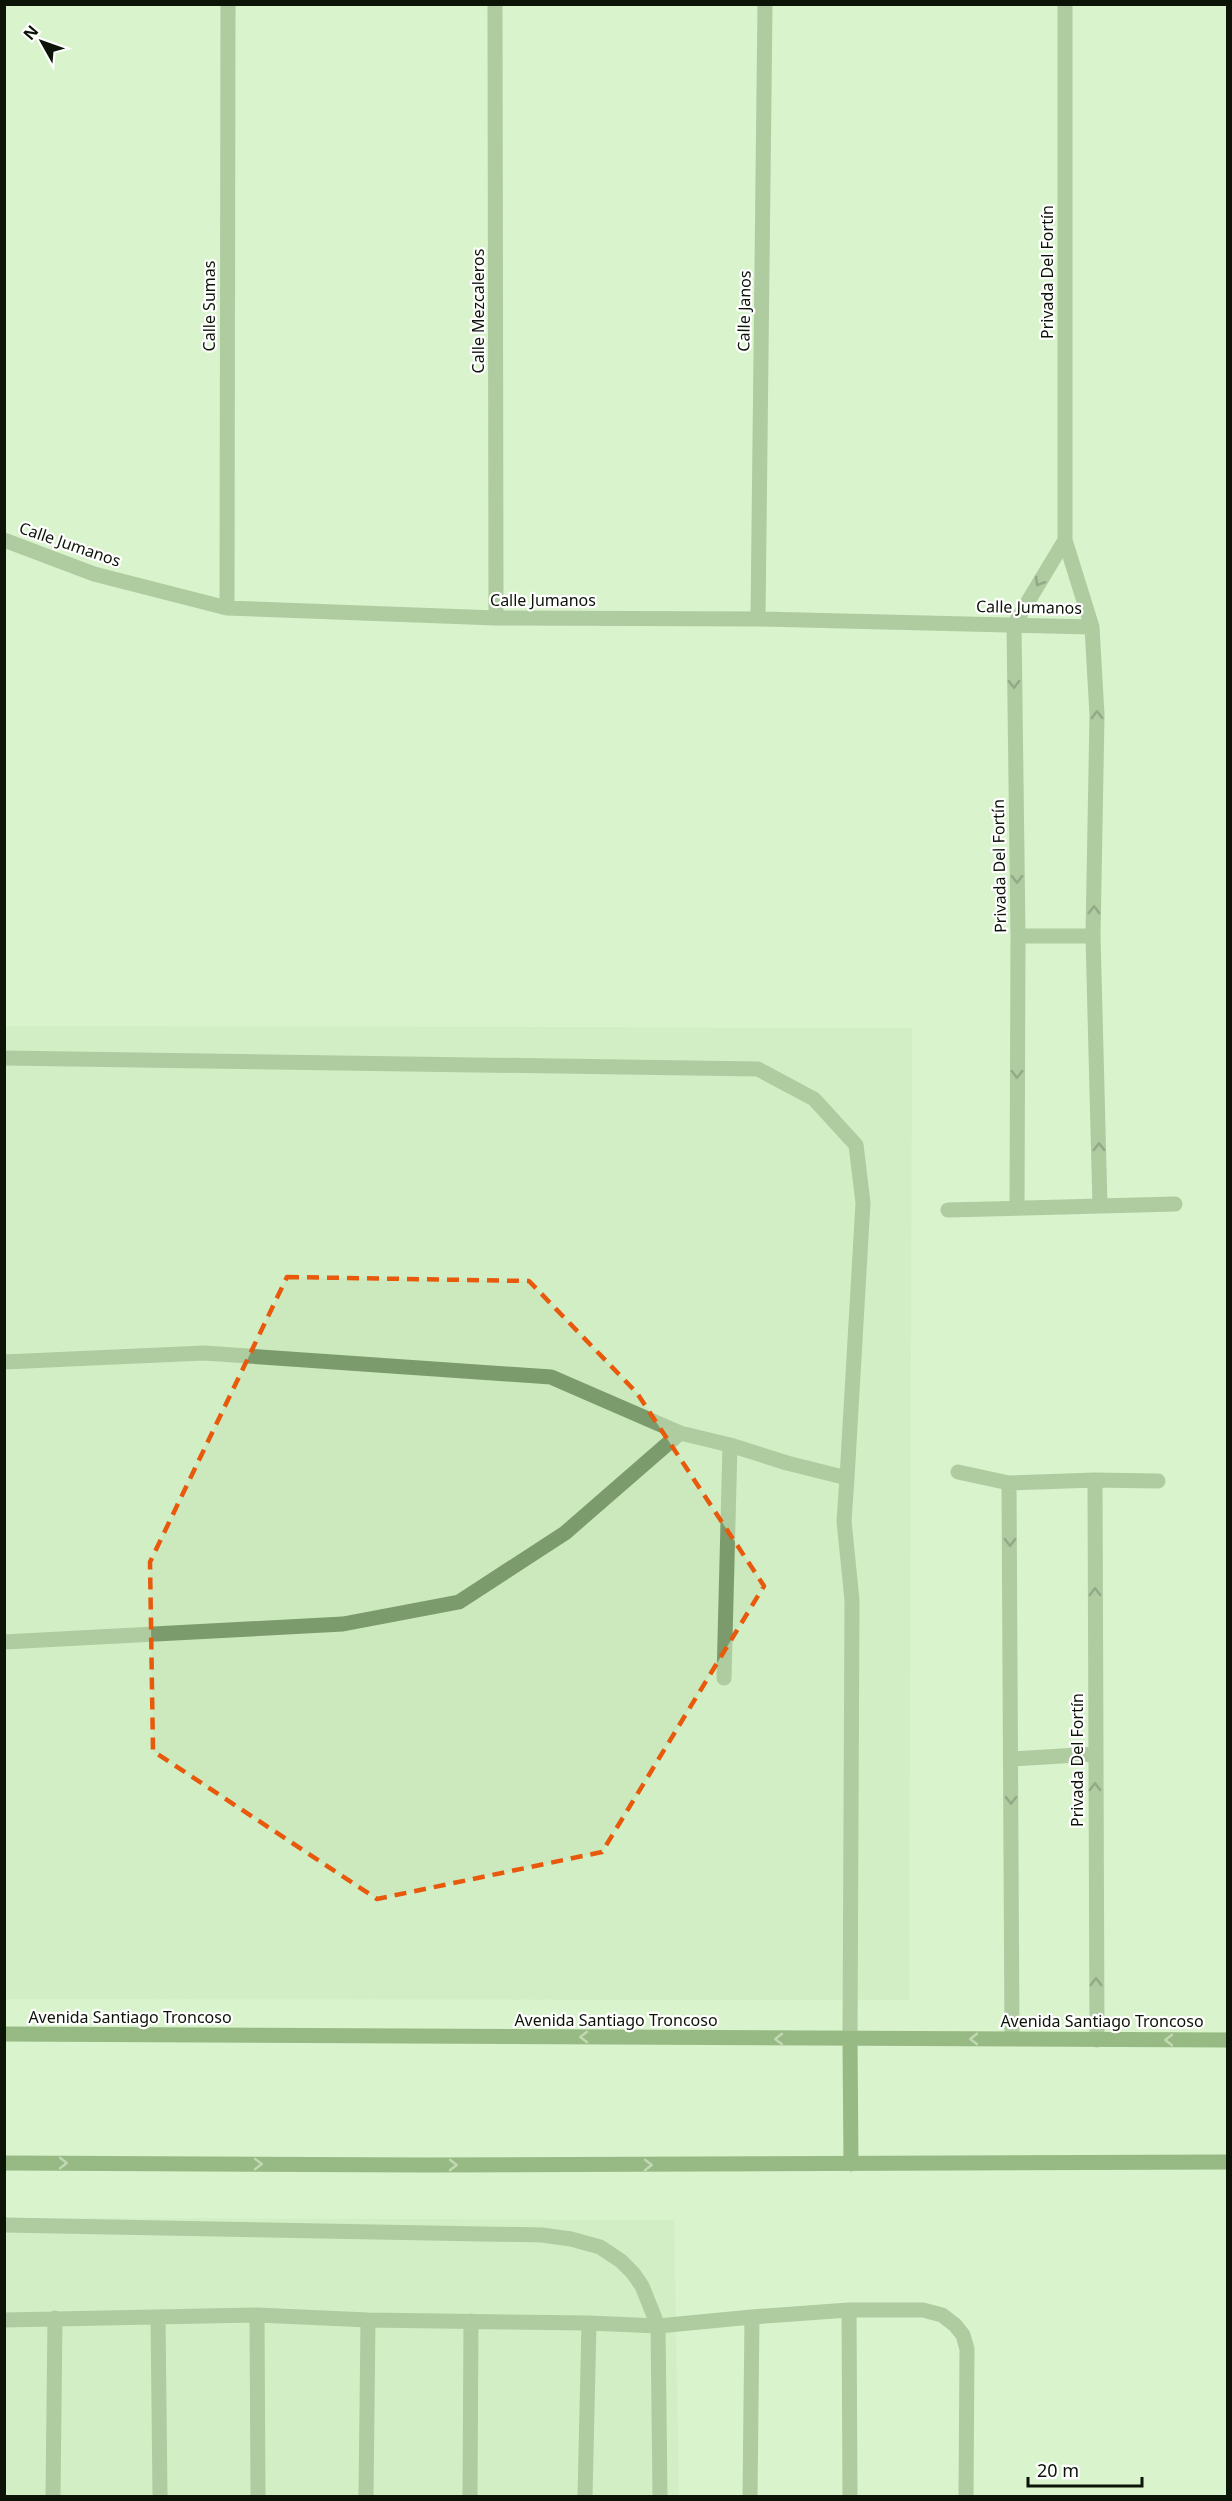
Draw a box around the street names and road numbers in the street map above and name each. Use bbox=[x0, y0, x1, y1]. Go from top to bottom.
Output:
street label: Privada Del Fortín bbox=[1036, 205, 1058, 339]
street label: Calle Mezcaleros bbox=[467, 249, 489, 373]
street label: Calle Sumas bbox=[198, 261, 220, 351]
street label: Calle Janos bbox=[732, 270, 756, 352]
street label: Calle Jumanos bbox=[16, 516, 124, 572]
street label: Calle Jumanos bbox=[490, 589, 596, 611]
street label: Calle Jumanos bbox=[976, 595, 1082, 619]
street label: Privada Del Fortín bbox=[987, 799, 1011, 933]
street label: Privada Del Fortín bbox=[1066, 1693, 1088, 1827]
street label: Avenida Santiago Troncoso bbox=[28, 2006, 232, 2028]
street label: Avenida Santiago Troncoso bbox=[514, 2009, 718, 2031]
street label: Avenida Santiago Troncoso bbox=[1000, 2010, 1204, 2032]

